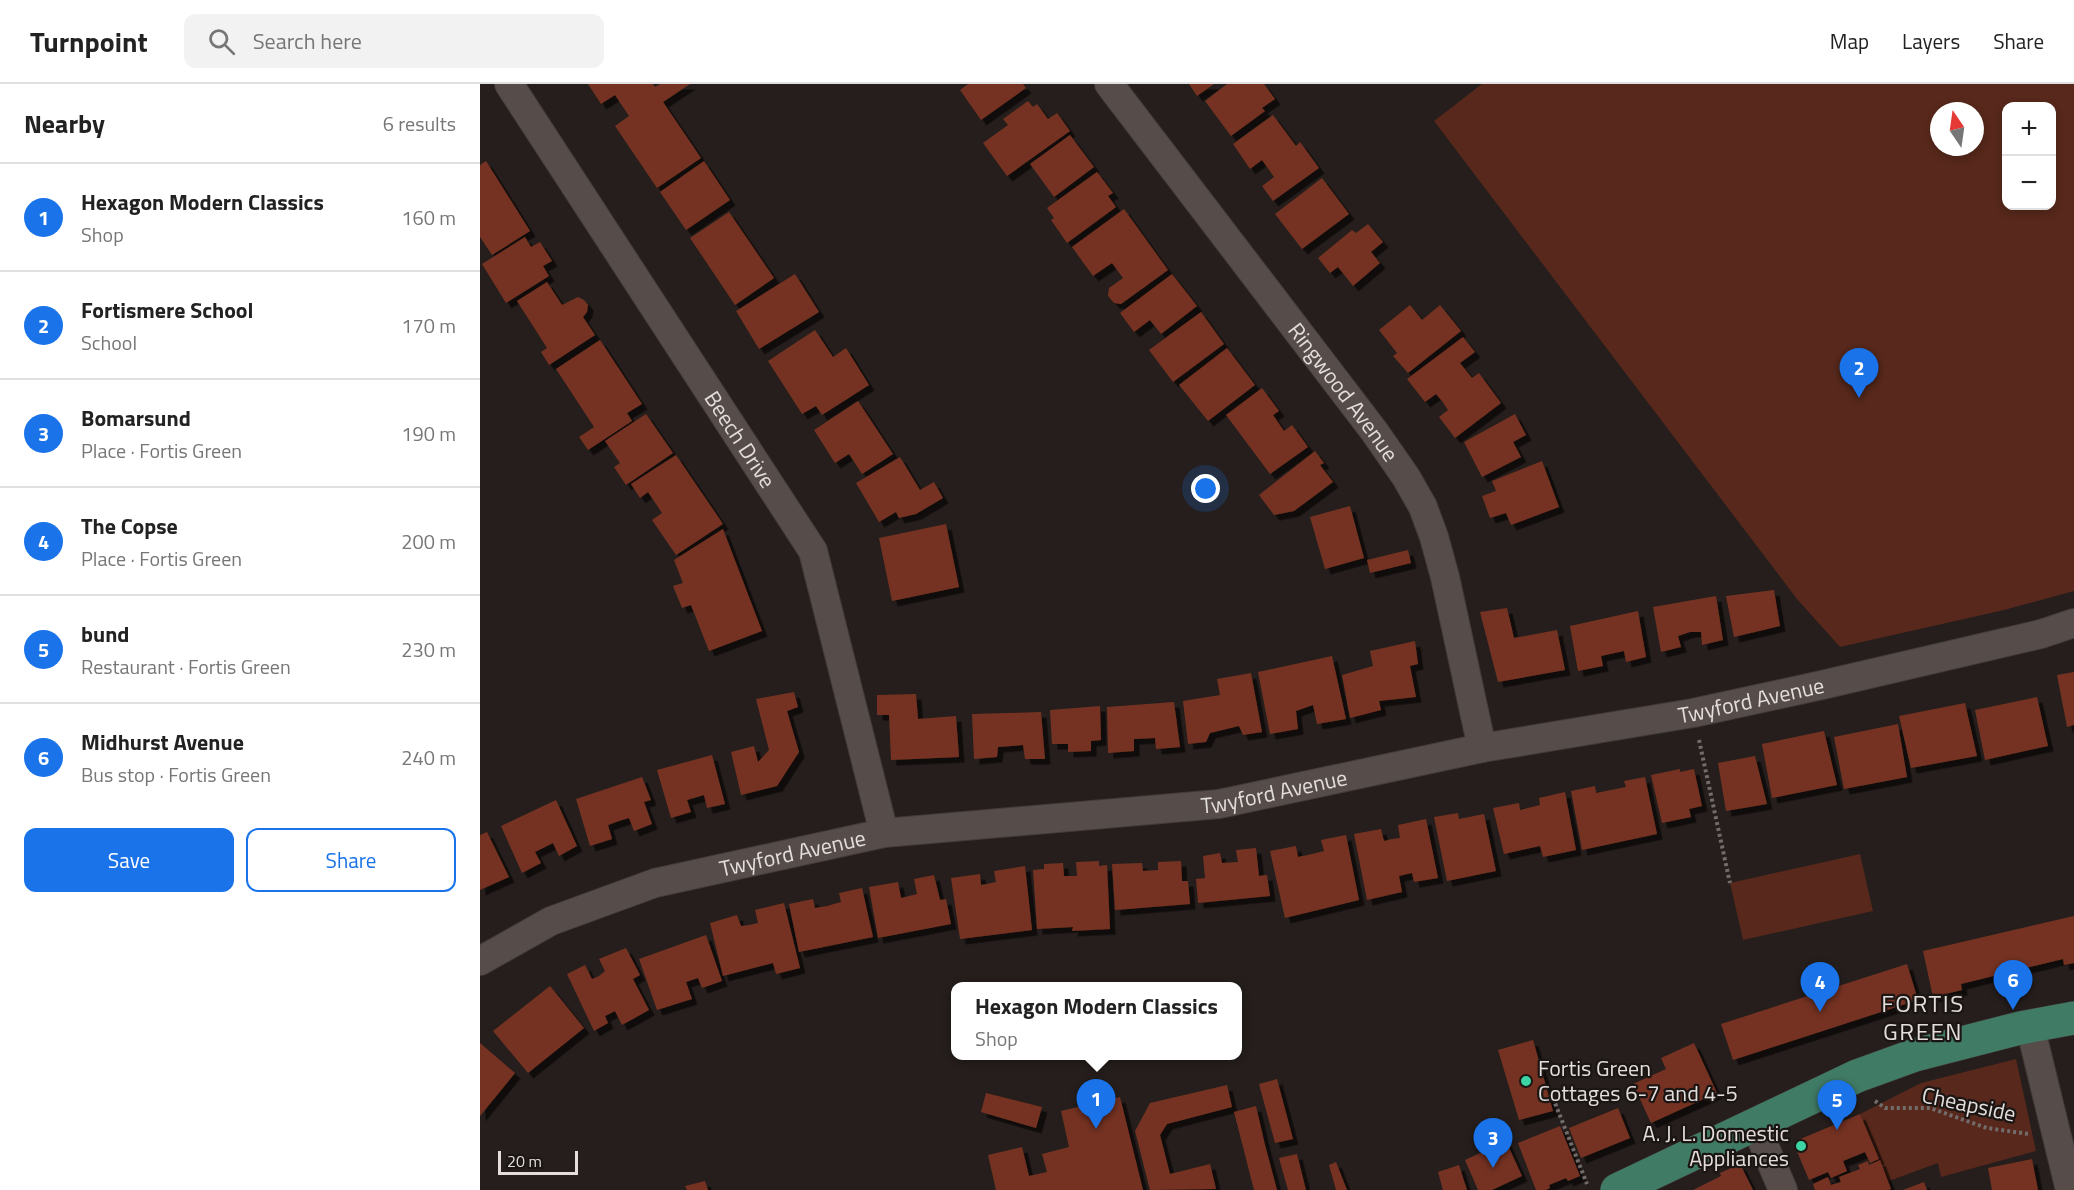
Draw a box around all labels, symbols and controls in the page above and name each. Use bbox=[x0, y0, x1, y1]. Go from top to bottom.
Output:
search box bbox=[184, 14, 604, 68]
text: Turnpoint bbox=[30, 20, 148, 63]
text: Search here bbox=[253, 24, 362, 58]
icon: search bbox=[205, 25, 238, 58]
text: Map bbox=[1830, 25, 1869, 57]
text: Layers bbox=[1902, 25, 1960, 57]
text: Share bbox=[1993, 25, 2044, 57]
north arrow bbox=[1930, 102, 1984, 156]
map controls bbox=[2002, 102, 2056, 210]
button: + bbox=[2002, 102, 2056, 156]
text: Nearby bbox=[24, 104, 105, 143]
text: 6 results bbox=[383, 108, 456, 139]
button: − bbox=[2002, 156, 2056, 210]
text: Hexagon Modern Classics bbox=[81, 185, 324, 219]
text: 1 bbox=[38, 202, 49, 233]
text: 160 m bbox=[401, 202, 456, 233]
text: Shop bbox=[81, 219, 124, 250]
text: Fortismere School bbox=[81, 293, 253, 327]
text: 2 bbox=[38, 310, 49, 341]
text: 170 m bbox=[401, 310, 456, 341]
street label: Ringwood Avenue bbox=[1280, 315, 1407, 468]
text: School bbox=[81, 327, 137, 358]
pin: 2 bbox=[1840, 348, 1878, 398]
street label: Beech Drive bbox=[696, 384, 785, 495]
text: Bomarsund bbox=[81, 401, 191, 435]
text: 3 bbox=[38, 418, 49, 449]
text: 190 m bbox=[401, 418, 456, 449]
text: Place · Fortis Green bbox=[81, 435, 242, 466]
your location bbox=[1191, 474, 1220, 503]
text: The Copse bbox=[81, 509, 178, 543]
text: 4 bbox=[38, 526, 49, 557]
text: 200 m bbox=[401, 526, 456, 557]
text: Place · Fortis Green bbox=[81, 543, 242, 574]
text: bund bbox=[81, 617, 129, 651]
text: 5 bbox=[38, 634, 49, 665]
text: 230 m bbox=[401, 634, 456, 665]
text: Restaurant · Fortis Green bbox=[81, 651, 291, 682]
street label: Twyford Avenue bbox=[1675, 668, 1827, 732]
text: Midhurst Avenue bbox=[81, 725, 244, 759]
text: 6 bbox=[38, 742, 49, 773]
text: 240 m bbox=[401, 742, 456, 773]
text: Bus stop · Fortis Green bbox=[81, 759, 271, 790]
street label: Twyford Avenue bbox=[1199, 760, 1350, 823]
street label: Twyford Avenue bbox=[716, 820, 869, 885]
button: Save bbox=[24, 828, 234, 892]
button: Share bbox=[246, 828, 456, 892]
pin: 6 bbox=[1994, 960, 2032, 1010]
pin: 4 bbox=[1800, 962, 1840, 1012]
popup bbox=[951, 982, 1242, 1060]
district label: FORTIS GREEN bbox=[1881, 985, 1965, 1049]
text: Hexagon Modern Classics bbox=[975, 989, 1218, 1023]
text: Shop bbox=[975, 1023, 1018, 1054]
place label: Fortis Green Cottages 6-7 and 4-5 bbox=[1538, 1051, 1738, 1110]
marker: Fortis Green Cottages 6-7 and 4-5 bbox=[1519, 1074, 1533, 1088]
street label: Cheapside bbox=[1919, 1077, 2019, 1131]
pin: 1 bbox=[1076, 1080, 1116, 1129]
pin: 5 bbox=[1818, 1080, 1856, 1130]
place label: A. J. L. Domestic Appliances bbox=[1643, 1116, 1789, 1175]
pin: 3 bbox=[1474, 1118, 1512, 1168]
marker: A. J. L. Domestic Appliances bbox=[1794, 1139, 1808, 1153]
scale bar bbox=[498, 1148, 578, 1176]
text: 20 m bbox=[507, 1149, 542, 1173]

